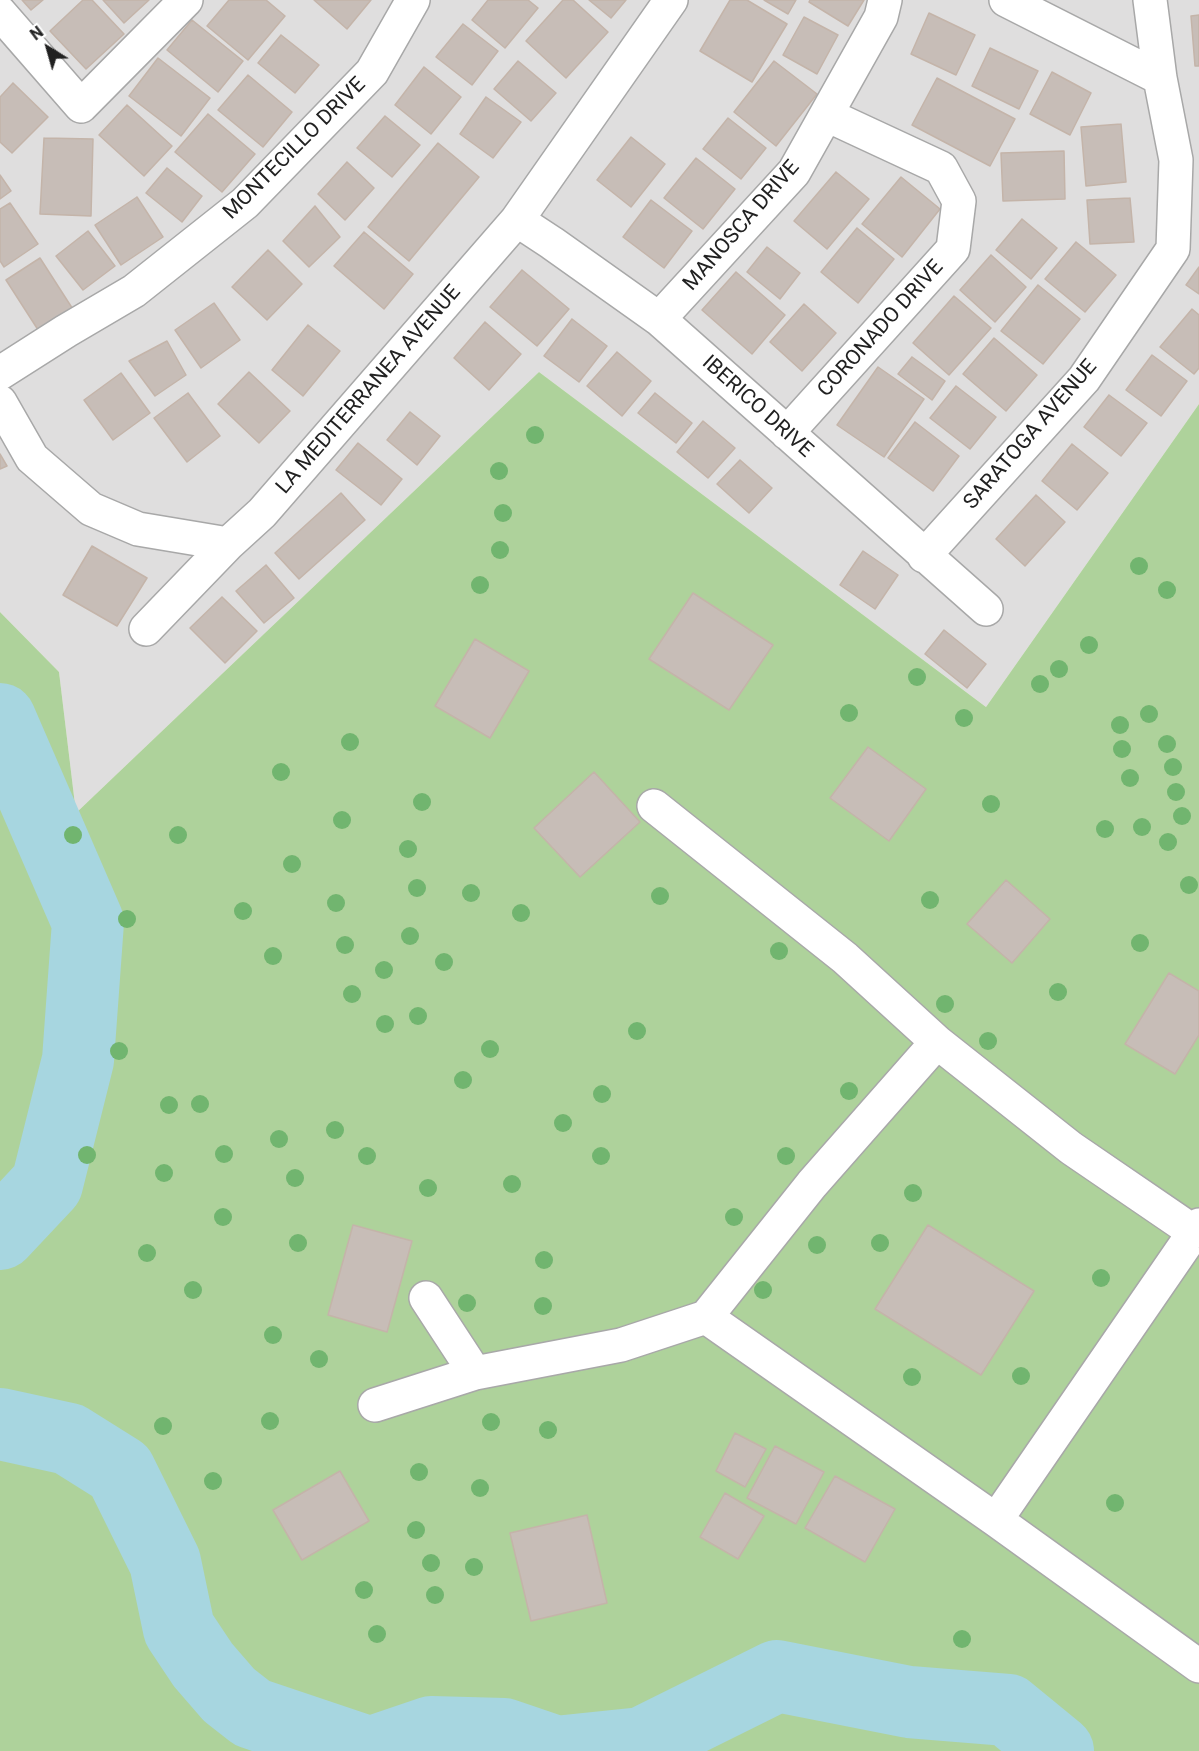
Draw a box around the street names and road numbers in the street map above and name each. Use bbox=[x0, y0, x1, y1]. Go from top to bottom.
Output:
street label: MONTECILLO DRIVE bbox=[219, 73, 371, 225]
street label: MANOSCA DRIVE bbox=[679, 156, 805, 296]
street label: CORONADO DRIVE bbox=[813, 255, 949, 403]
street label: LA MEDITERRANEA AVENUE bbox=[271, 280, 467, 500]
street label: IBERICO DRIVE bbox=[696, 351, 818, 463]
street label: SARATOGA AVENUE bbox=[959, 355, 1103, 515]

